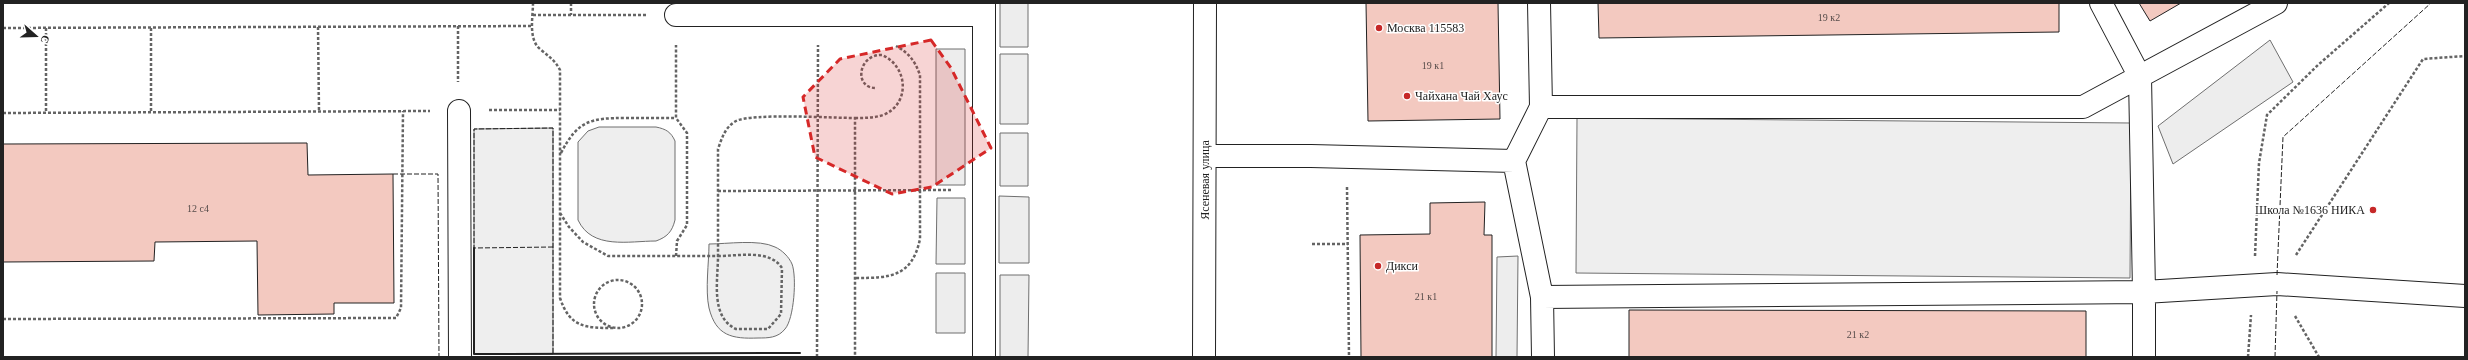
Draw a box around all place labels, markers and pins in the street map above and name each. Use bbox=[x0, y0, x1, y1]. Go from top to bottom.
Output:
place label: Москва 115583 bbox=[1387, 21, 1464, 35]
marker: Москва 115583 bbox=[1374, 23, 1384, 33]
place label: Чайхана Чай Хаус bbox=[1415, 89, 1508, 103]
marker: Чайхана Чай Хаус bbox=[1402, 91, 1412, 101]
place label: Школа №1636 НИКА bbox=[2255, 203, 2365, 217]
marker: Школа №1636 НИКА bbox=[2368, 205, 2378, 215]
place label: Дикси bbox=[1386, 259, 1418, 273]
marker: Дикси bbox=[1373, 261, 1383, 271]

